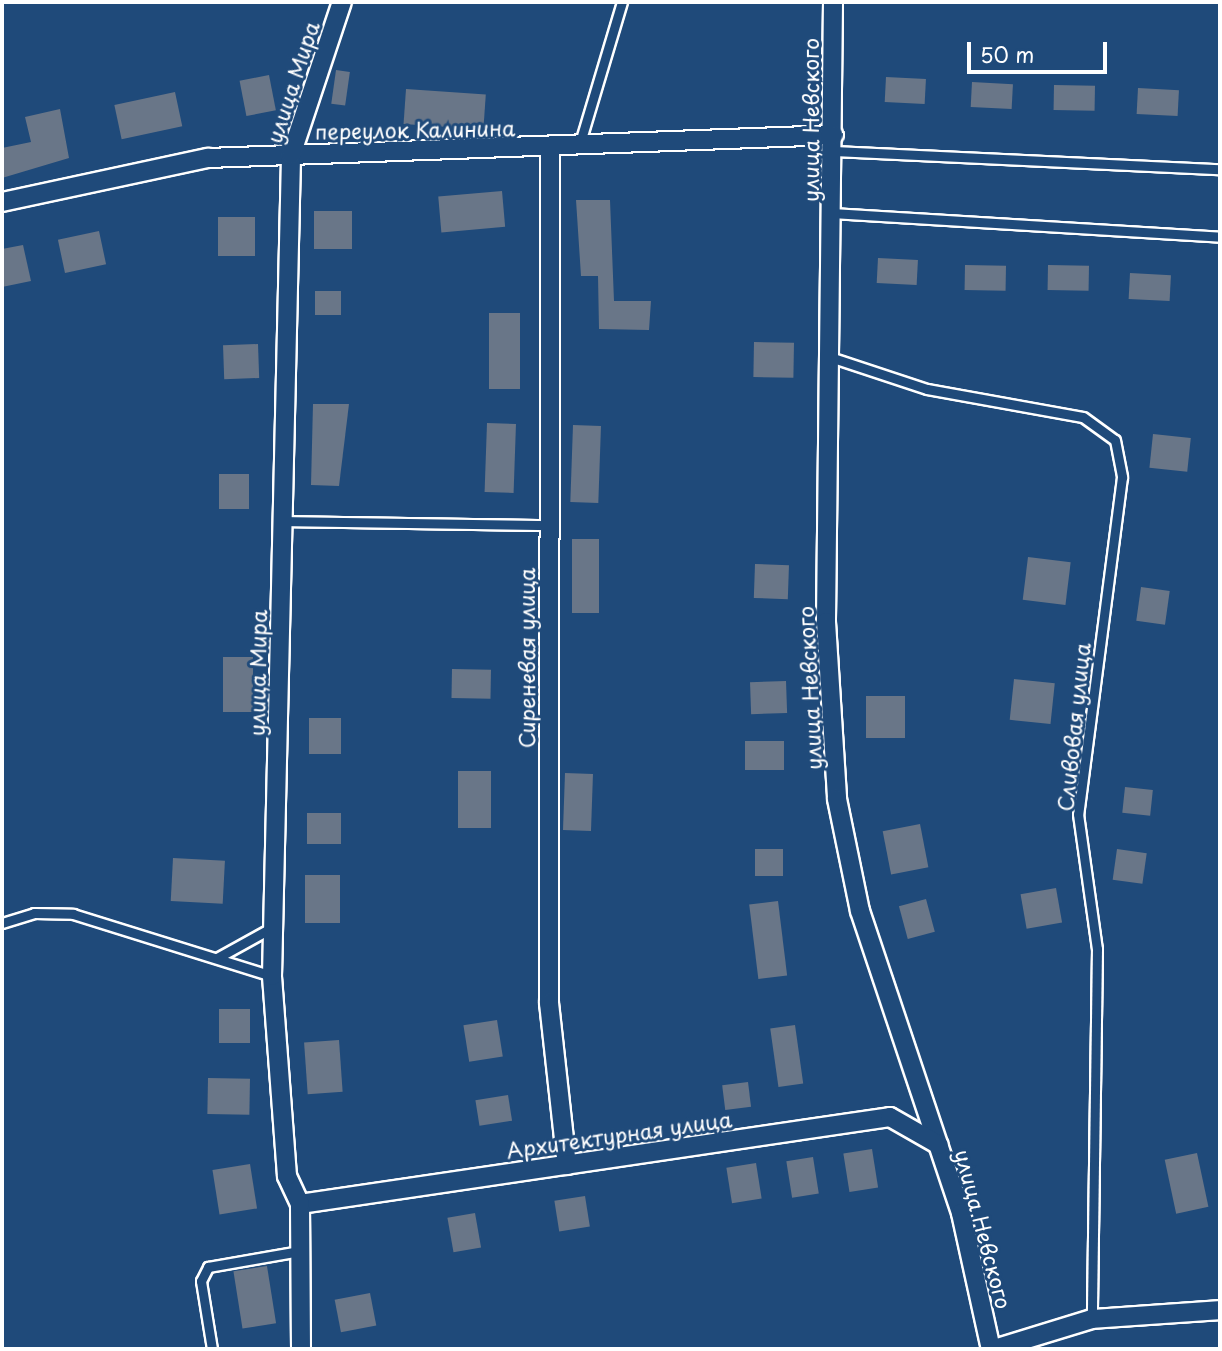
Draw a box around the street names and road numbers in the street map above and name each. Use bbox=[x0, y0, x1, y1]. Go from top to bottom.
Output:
street label: улица Мира bbox=[260, 17, 324, 147]
street label: улица Невского bbox=[797, 37, 823, 203]
street label: переулок Калинина bbox=[314, 115, 516, 143]
street label: Сиреневая улица bbox=[513, 568, 539, 748]
street label: улица Невского bbox=[792, 605, 826, 771]
street label: улица Мира bbox=[243, 609, 271, 737]
street label: Сливовая улица bbox=[1052, 641, 1094, 813]
street label: Архитектурная улица bbox=[504, 1106, 734, 1162]
street label: улица Невского bbox=[950, 1146, 1018, 1312]

